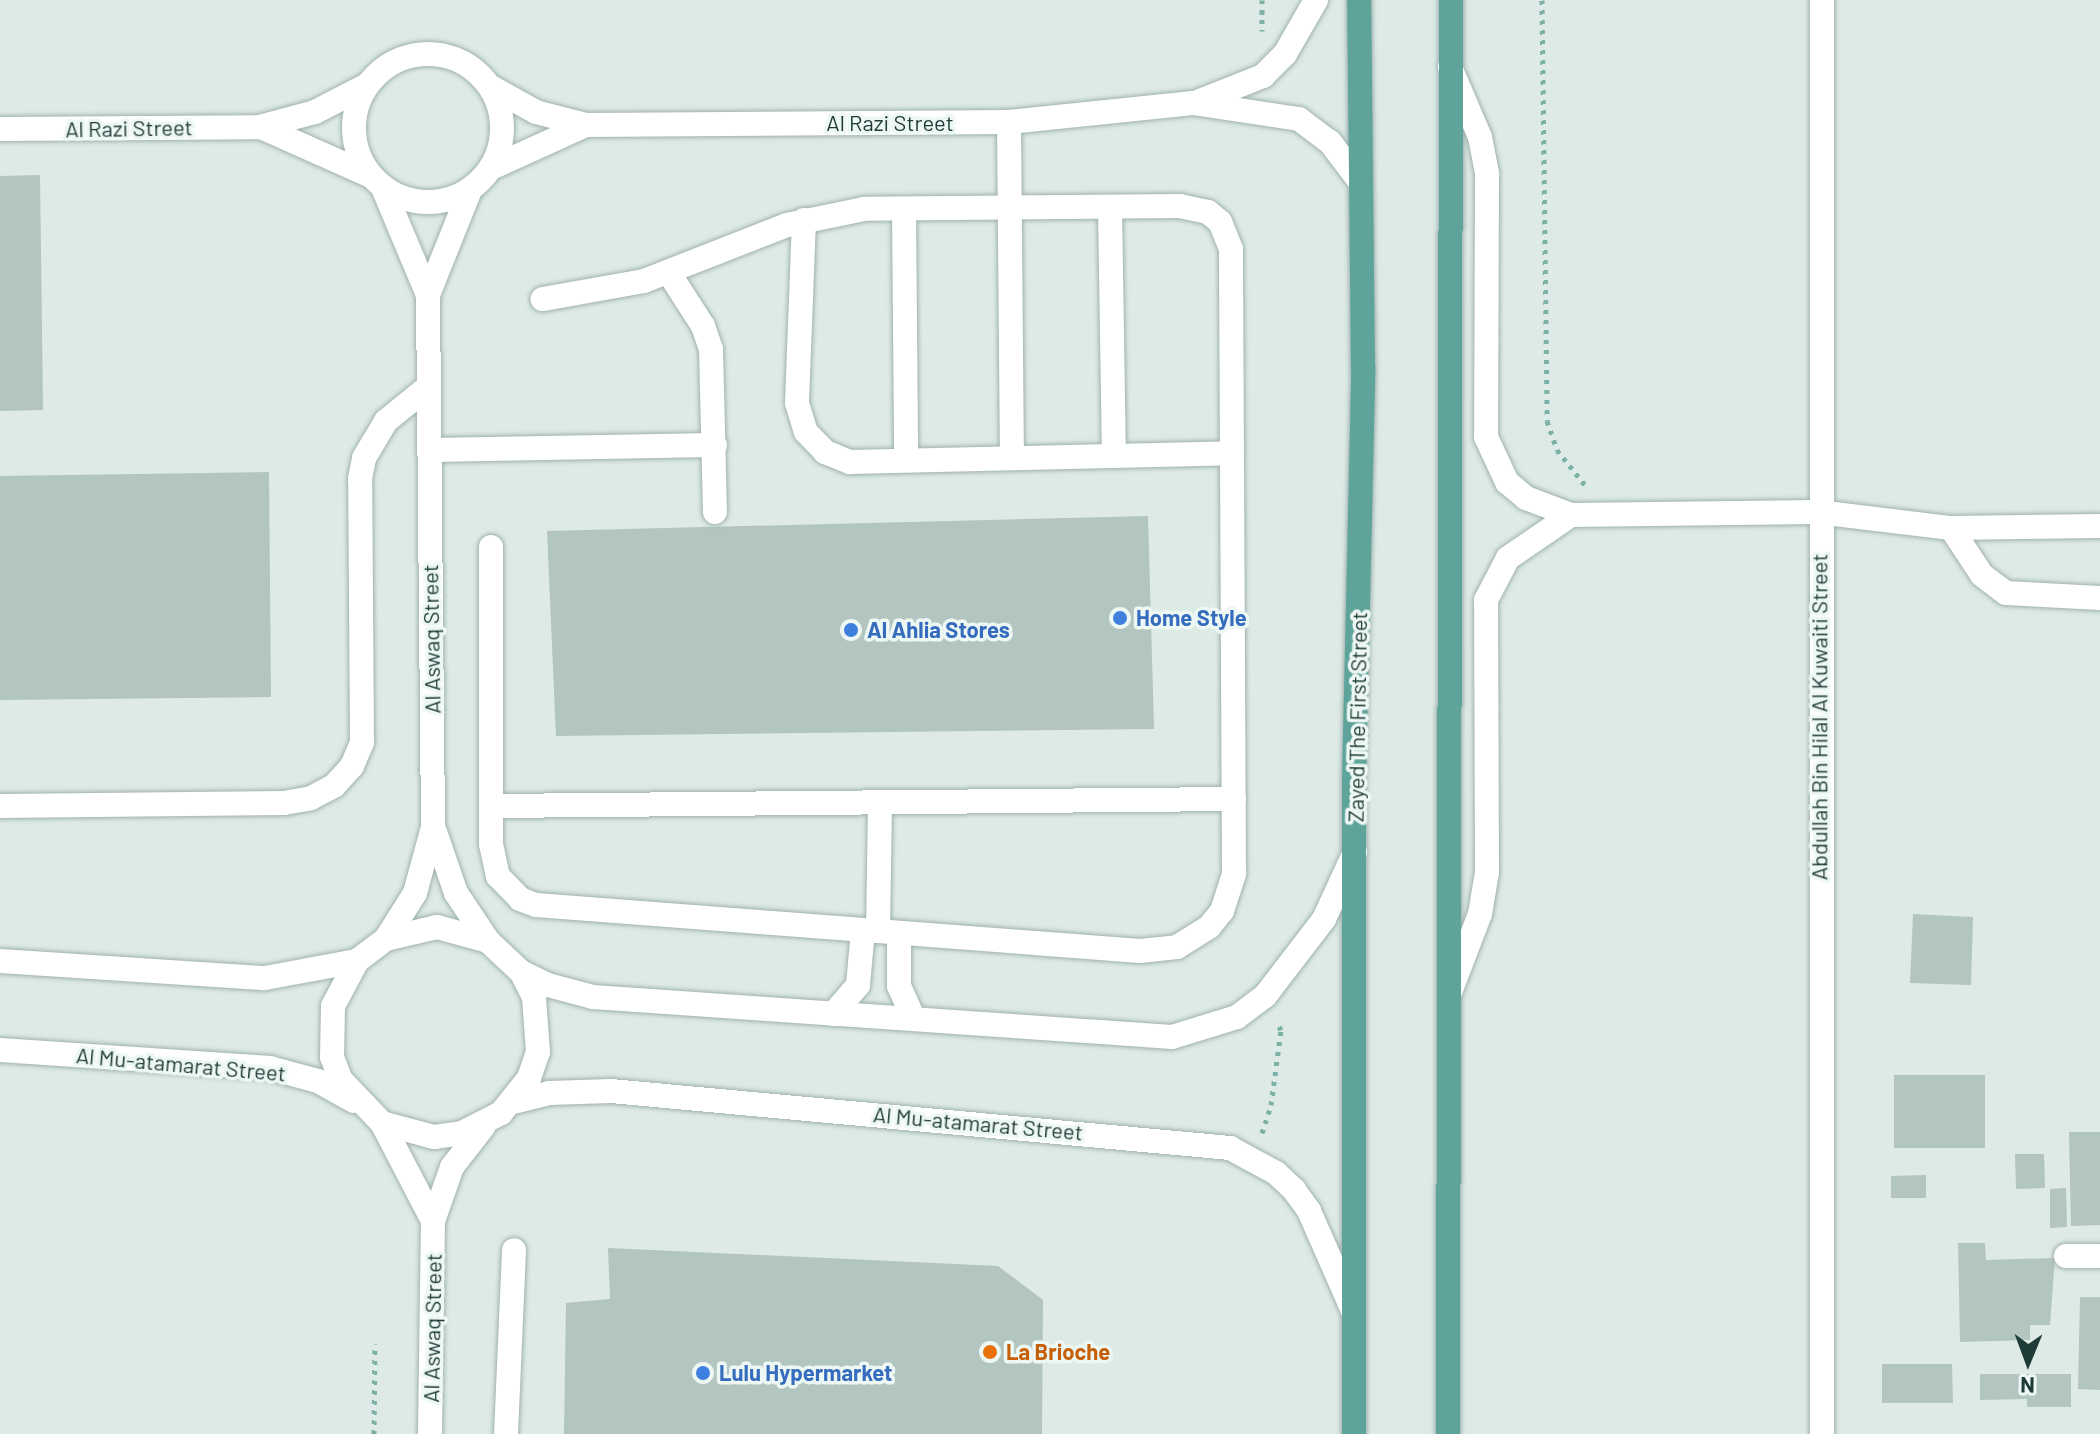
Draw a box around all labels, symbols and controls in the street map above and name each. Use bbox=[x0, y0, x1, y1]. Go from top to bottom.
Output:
street label: Al Razi Street bbox=[826, 110, 954, 136]
street label: Al Razi Street bbox=[65, 114, 193, 142]
street label: Abdullah Bin Hilal Al Kuwaiti Street bbox=[1806, 554, 1832, 880]
street label: Al Aswaq Street bbox=[416, 564, 446, 714]
place label: Home Style bbox=[1136, 605, 1247, 631]
marker: Home Style bbox=[1111, 609, 1129, 627]
street label: Zayed The First Street bbox=[1342, 612, 1372, 822]
place label: Al Ahlia Stores bbox=[867, 617, 1010, 643]
marker: Al Ahlia Stores bbox=[842, 621, 860, 639]
street label: Al Mu-atamarat Street bbox=[75, 1042, 287, 1086]
street label: Al Mu-atamarat Street bbox=[872, 1101, 1084, 1145]
street label: Al Aswaq Street bbox=[417, 1253, 447, 1403]
north arrow bbox=[1988, 1322, 2068, 1402]
place label: La Brioche bbox=[1006, 1339, 1110, 1365]
marker: La Brioche bbox=[981, 1343, 999, 1361]
place label: Lulu Hypermarket bbox=[719, 1360, 892, 1386]
marker: Lulu Hypermarket bbox=[694, 1364, 712, 1382]
text: N bbox=[2020, 1373, 2035, 1399]

